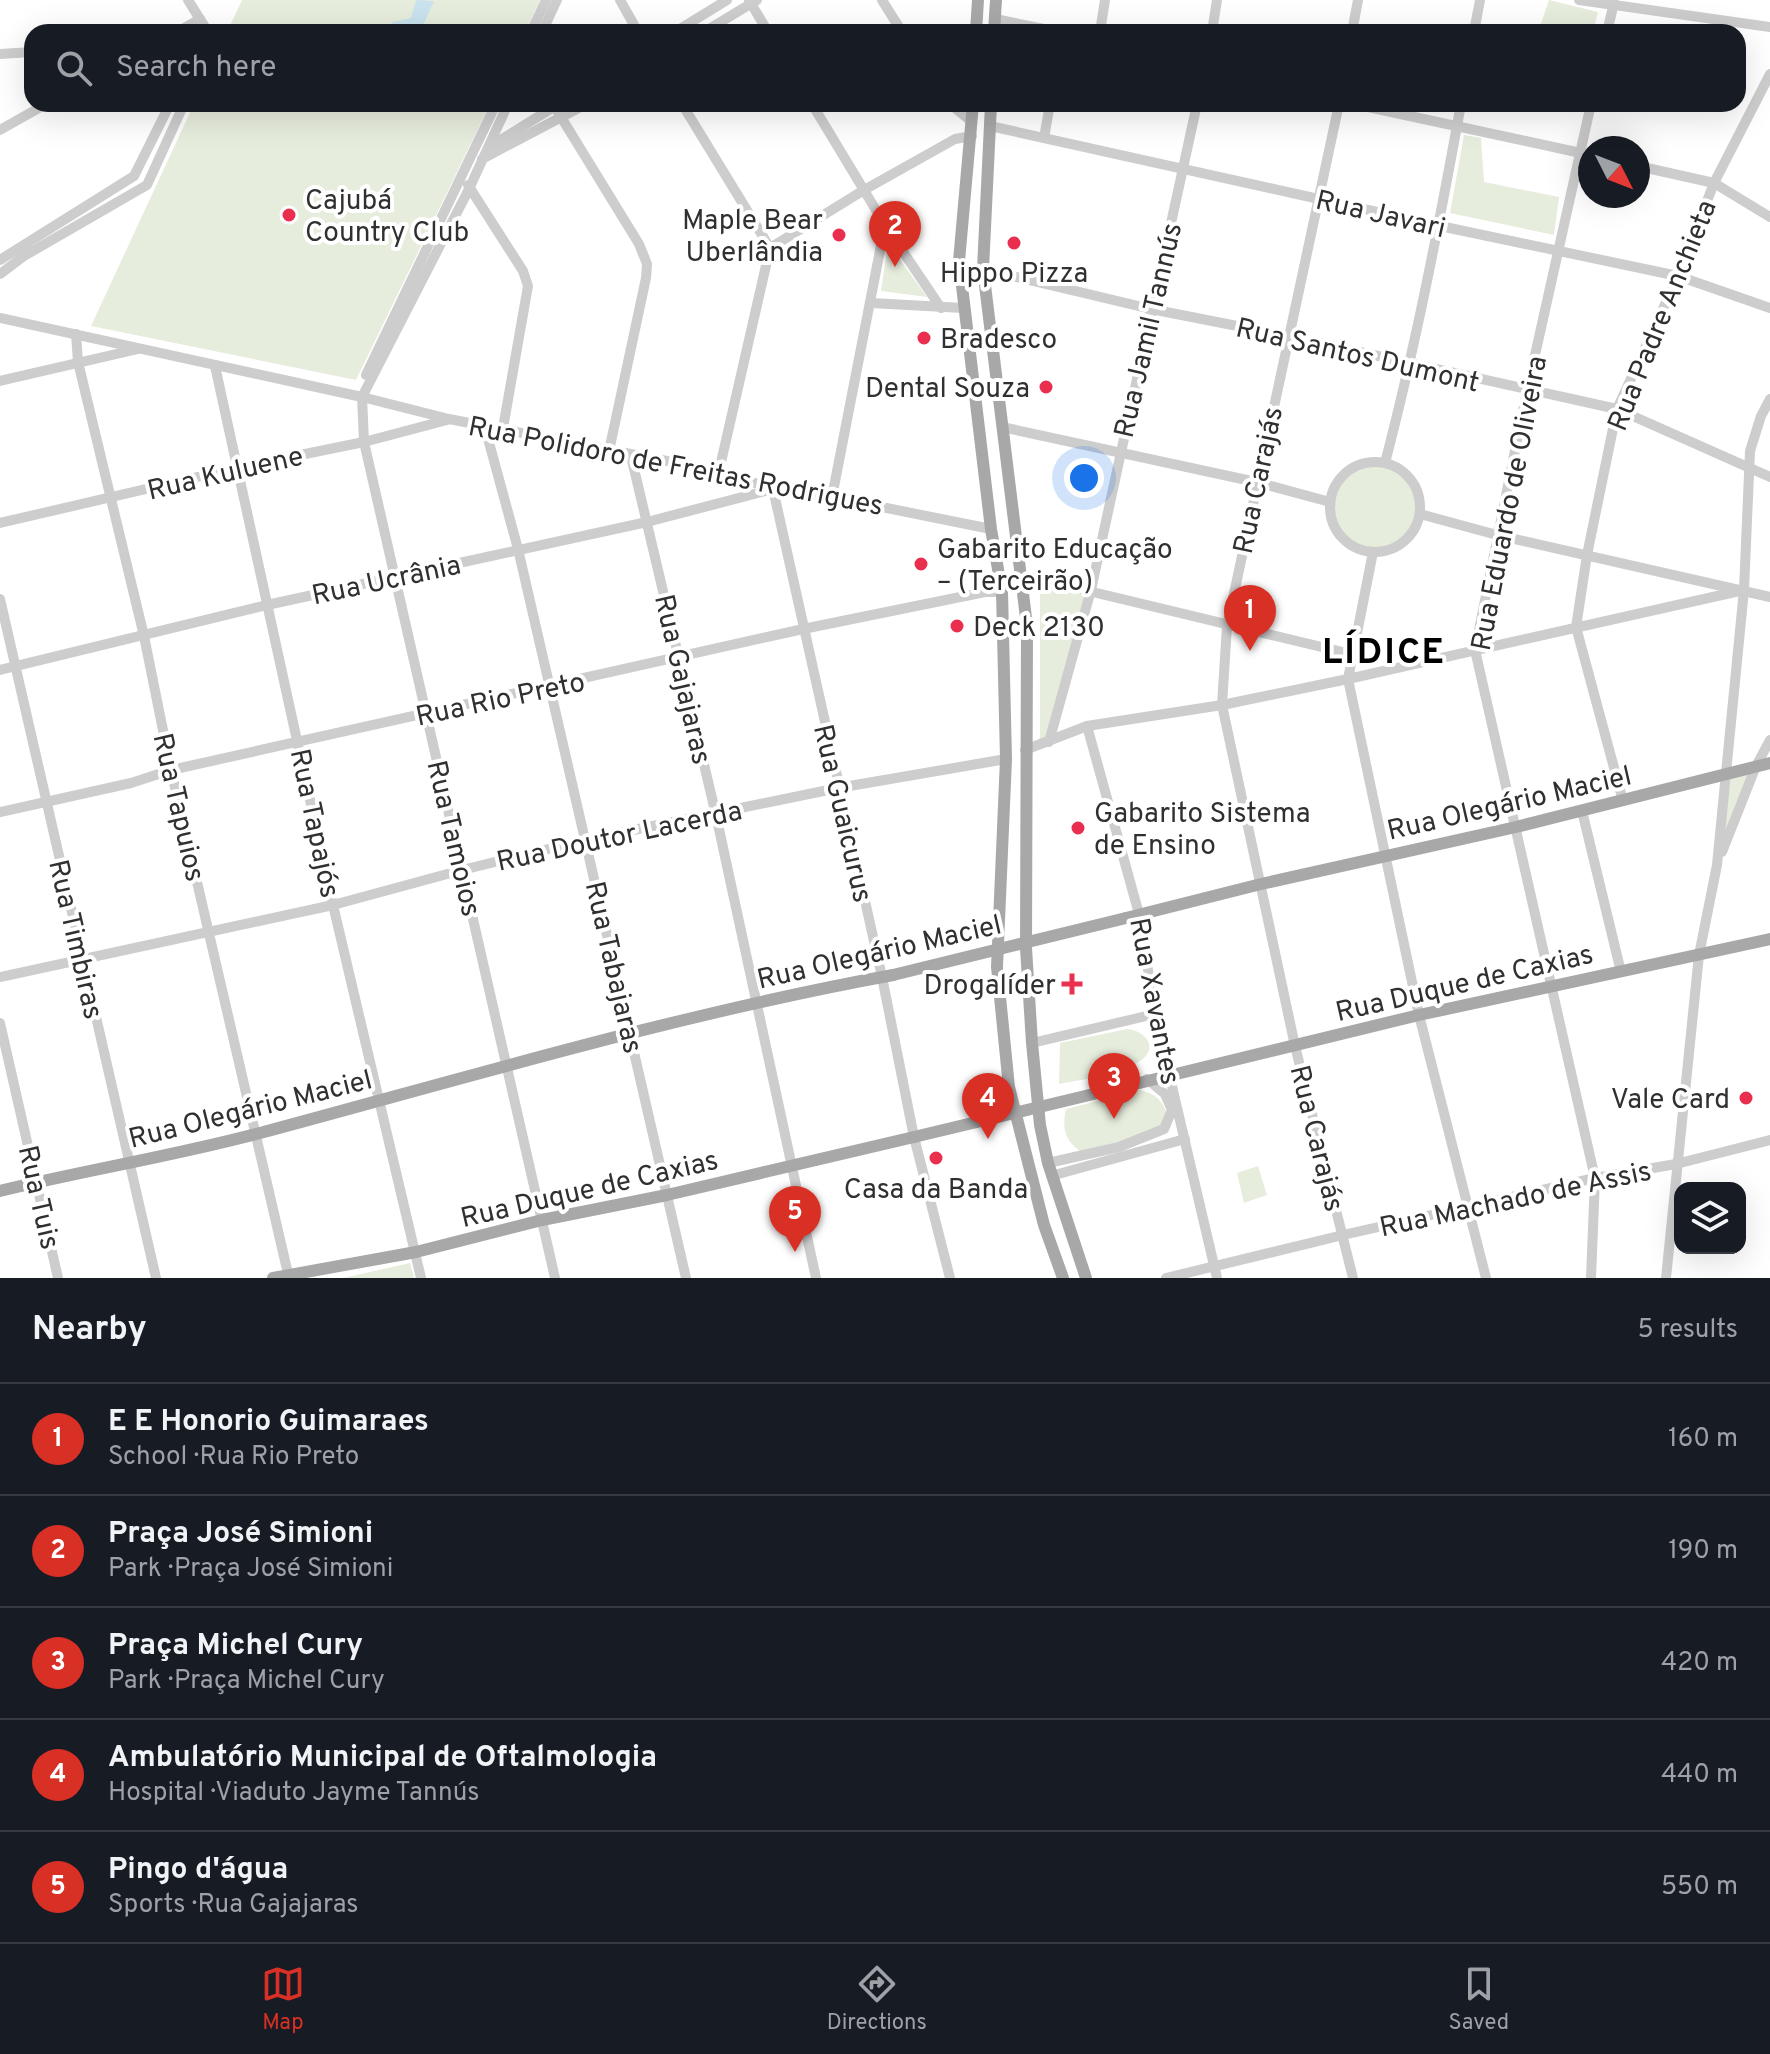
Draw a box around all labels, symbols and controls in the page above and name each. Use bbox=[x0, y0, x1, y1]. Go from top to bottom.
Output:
search box bbox=[24, 24, 1746, 112]
icon: search bbox=[52, 46, 96, 90]
text: Search here bbox=[116, 50, 276, 87]
north arrow bbox=[1578, 136, 1650, 208]
place label: Cajubá Country Club bbox=[305, 184, 469, 252]
street label: Rua Javari bbox=[1312, 184, 1449, 248]
street label: Rua Padre Anchieta bbox=[1601, 195, 1727, 437]
pin: 2 bbox=[869, 201, 921, 267]
place label: Maple Bear Uberlândia bbox=[682, 204, 823, 272]
marker: Cajubá Country Club bbox=[280, 206, 298, 224]
street label: Rua Jamil Tannús bbox=[1108, 220, 1192, 442]
marker: Maple Bear Uberlândia bbox=[830, 226, 848, 244]
marker: Hippo Pizza bbox=[1005, 234, 1023, 252]
place label: Hippo Pizza bbox=[940, 257, 1088, 293]
street label: Rua Santos Dumont bbox=[1232, 311, 1483, 402]
place label: Bradesco bbox=[940, 323, 1057, 359]
marker: Bradesco bbox=[915, 329, 933, 347]
street label: Rua Eduardo de Oliveira bbox=[1465, 353, 1557, 654]
place label: Dental Souza bbox=[865, 372, 1030, 408]
marker: Dental Souza bbox=[1037, 378, 1055, 396]
street label: Rua Carajás bbox=[1227, 404, 1293, 558]
street label: Rua Polidoro de Freitas Rodrigues bbox=[465, 410, 886, 526]
street label: Rua Kuluene bbox=[144, 439, 307, 510]
your location bbox=[1064, 458, 1104, 498]
place label: Gabarito Educação – (Terceirão) bbox=[937, 533, 1173, 601]
street label: Rua Ucrânia bbox=[309, 549, 464, 615]
marker: Gabarito Educação – (Terceirão) bbox=[912, 555, 930, 573]
pin: 1 bbox=[1224, 585, 1276, 651]
street label: Rua Gajajaras bbox=[644, 591, 718, 768]
place label: Deck 2130 bbox=[973, 611, 1105, 647]
marker: Deck 2130 bbox=[948, 617, 966, 635]
district label: LÍDICE bbox=[1322, 629, 1446, 677]
street label: Rua Rio Preto bbox=[413, 665, 588, 736]
street label: Rua Guaicurus bbox=[803, 721, 879, 906]
street label: Rua Tapuios bbox=[143, 730, 212, 885]
street label: Rua Tapajós bbox=[280, 746, 346, 902]
street label: Rua Tamoios bbox=[417, 757, 488, 920]
street label: Rua Olegário Maciel bbox=[1384, 759, 1635, 851]
street label: Rua Doutor Lacerda bbox=[494, 794, 746, 882]
place label: Gabarito Sistema de Ensino bbox=[1094, 797, 1311, 865]
marker: Gabarito Sistema de Ensino bbox=[1069, 819, 1087, 837]
street label: Rua Timbiras bbox=[38, 856, 110, 1023]
street label: Rua Tabajaras bbox=[575, 878, 649, 1057]
street label: Rua Olegário Maciel bbox=[754, 908, 1005, 1000]
street label: Rua Xavantes bbox=[1119, 915, 1187, 1088]
street label: Rua Duque de Caxias bbox=[1332, 938, 1597, 1032]
place label: Drogalíder bbox=[923, 969, 1056, 1005]
marker: Drogalíder bbox=[1063, 975, 1081, 993]
pin: 3 bbox=[1088, 1053, 1140, 1119]
street label: Rua Carajás bbox=[1280, 1062, 1351, 1216]
street label: Rua Olegário Maciel bbox=[125, 1063, 376, 1159]
pin: 4 bbox=[962, 1073, 1014, 1139]
place label: Vale Card bbox=[1611, 1083, 1730, 1119]
marker: Vale Card bbox=[1737, 1089, 1755, 1107]
street label: Rua Tuis bbox=[8, 1142, 66, 1253]
street label: Rua Duque de Caxias bbox=[457, 1144, 722, 1238]
marker: Casa da Banda bbox=[927, 1149, 945, 1167]
street label: Rua Machado de Assis bbox=[1376, 1155, 1655, 1247]
place label: Casa da Banda bbox=[844, 1173, 1028, 1209]
map controls bbox=[1674, 1182, 1746, 1254]
button: layers bbox=[1674, 1182, 1746, 1254]
pin: 5 bbox=[769, 1186, 821, 1252]
text: Nearby bbox=[32, 1309, 147, 1352]
text: 5 results bbox=[1637, 1314, 1738, 1347]
text: E E Honorio Guimaraes bbox=[108, 1404, 429, 1441]
text: 1 bbox=[53, 1423, 63, 1456]
text: 160 m bbox=[1668, 1423, 1738, 1456]
text: School · Rua Rio Preto bbox=[108, 1441, 359, 1474]
text: Praça José Simioni bbox=[108, 1516, 373, 1553]
text: 2 bbox=[50, 1535, 66, 1568]
text: 190 m bbox=[1668, 1535, 1738, 1568]
text: Park · Praça José Simioni bbox=[108, 1553, 393, 1586]
text: Praça Michel Cury bbox=[108, 1628, 363, 1665]
text: 3 bbox=[50, 1647, 66, 1680]
text: 420 m bbox=[1661, 1647, 1738, 1680]
text: Park · Praça Michel Cury bbox=[108, 1665, 385, 1698]
text: Ambulatório Municipal de Oftalmologia bbox=[108, 1740, 657, 1777]
text: 4 bbox=[50, 1759, 66, 1792]
text: 440 m bbox=[1661, 1759, 1738, 1792]
text: Hospital · Viaduto Jayme Tannús bbox=[108, 1777, 480, 1810]
text: Pingo d'água bbox=[108, 1852, 288, 1889]
text: 5 bbox=[50, 1871, 66, 1904]
text: 550 m bbox=[1661, 1871, 1738, 1904]
text: Sports · Rua Gajajaras bbox=[108, 1889, 359, 1922]
tab: Map bbox=[261, 1962, 305, 2037]
tab: Directions bbox=[827, 1962, 927, 2037]
tab: Saved bbox=[1449, 1962, 1509, 2037]

